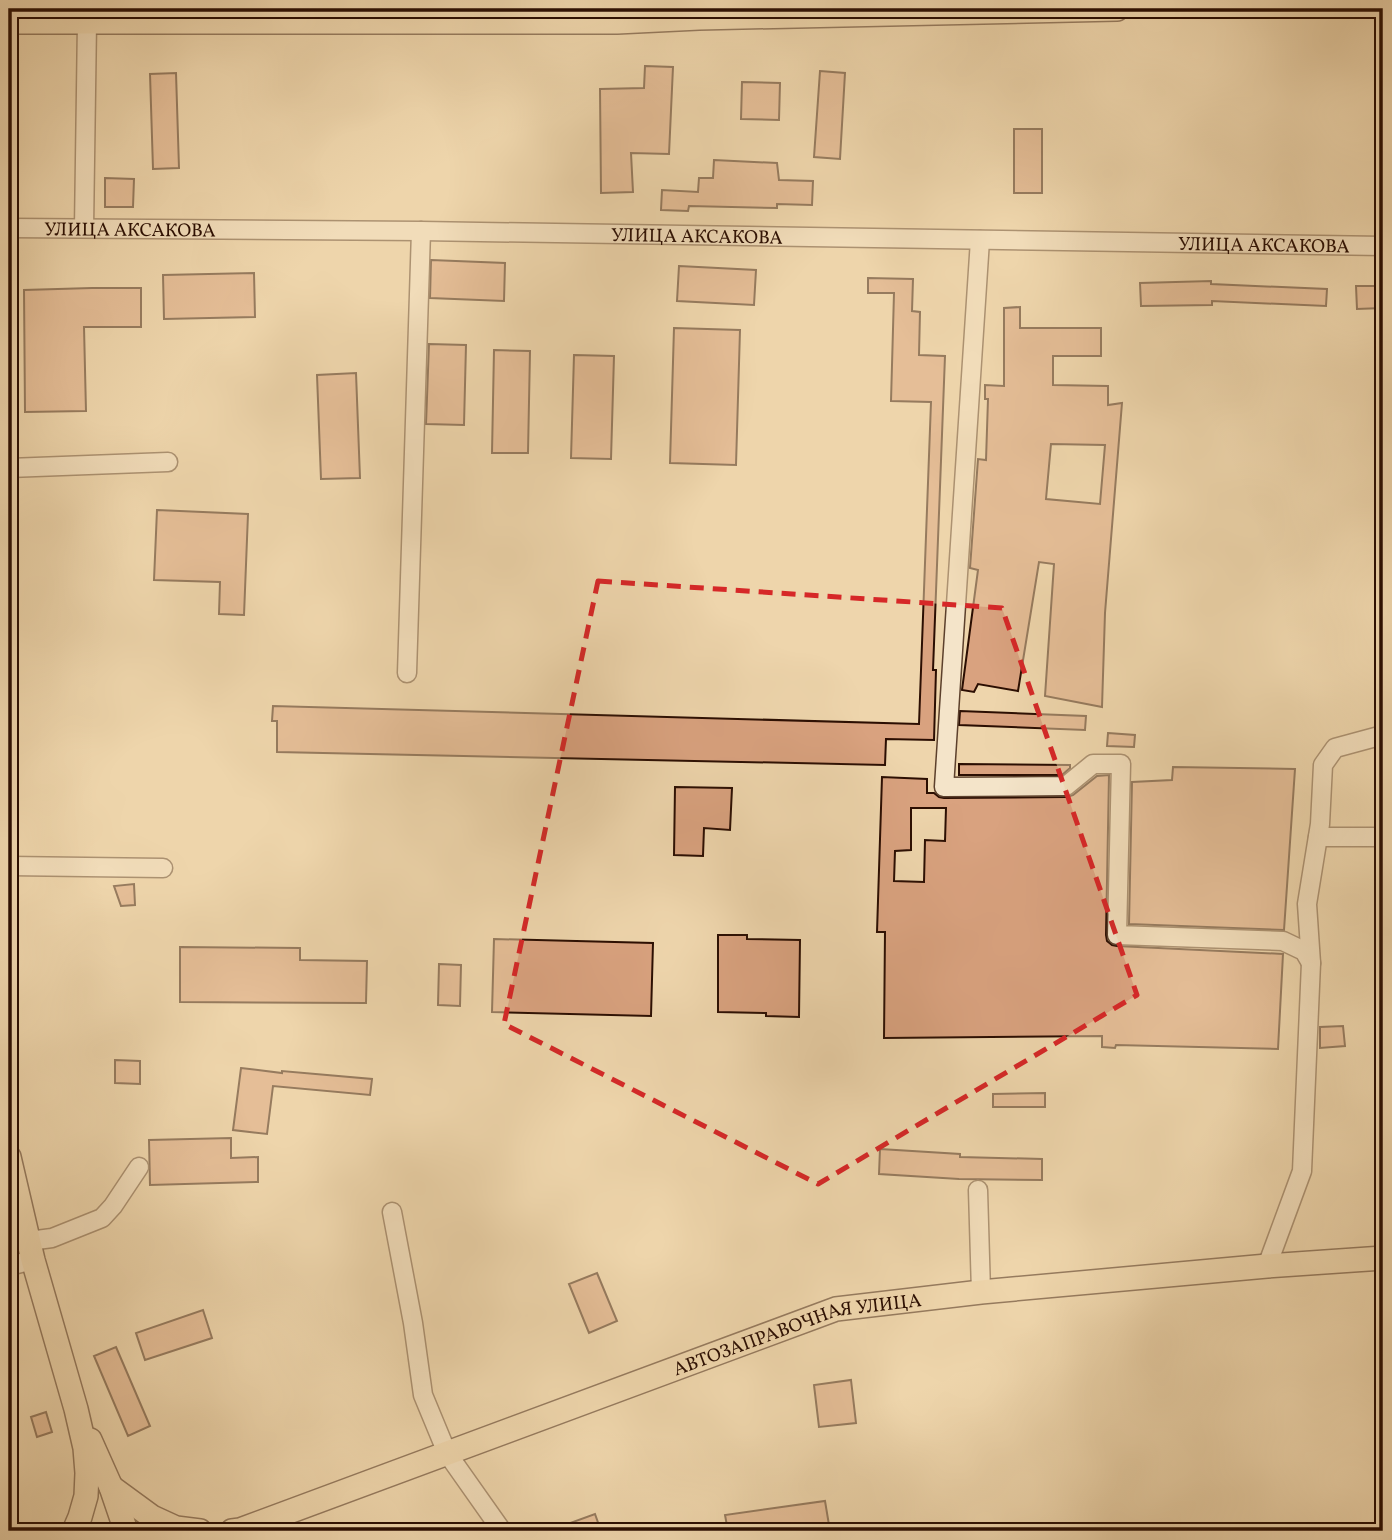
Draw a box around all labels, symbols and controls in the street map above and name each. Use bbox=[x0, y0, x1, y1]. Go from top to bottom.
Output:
street label: УЛИЦА АКСАКОВА bbox=[44, 217, 216, 245]
street label: УЛИЦА АКСАКОВА bbox=[611, 223, 783, 252]
street label: УЛИЦА АКСАКОВА bbox=[1178, 232, 1350, 260]
street label: АВТОЗАПРАВОЧНАЯ УЛИЦА bbox=[670, 1288, 923, 1383]

